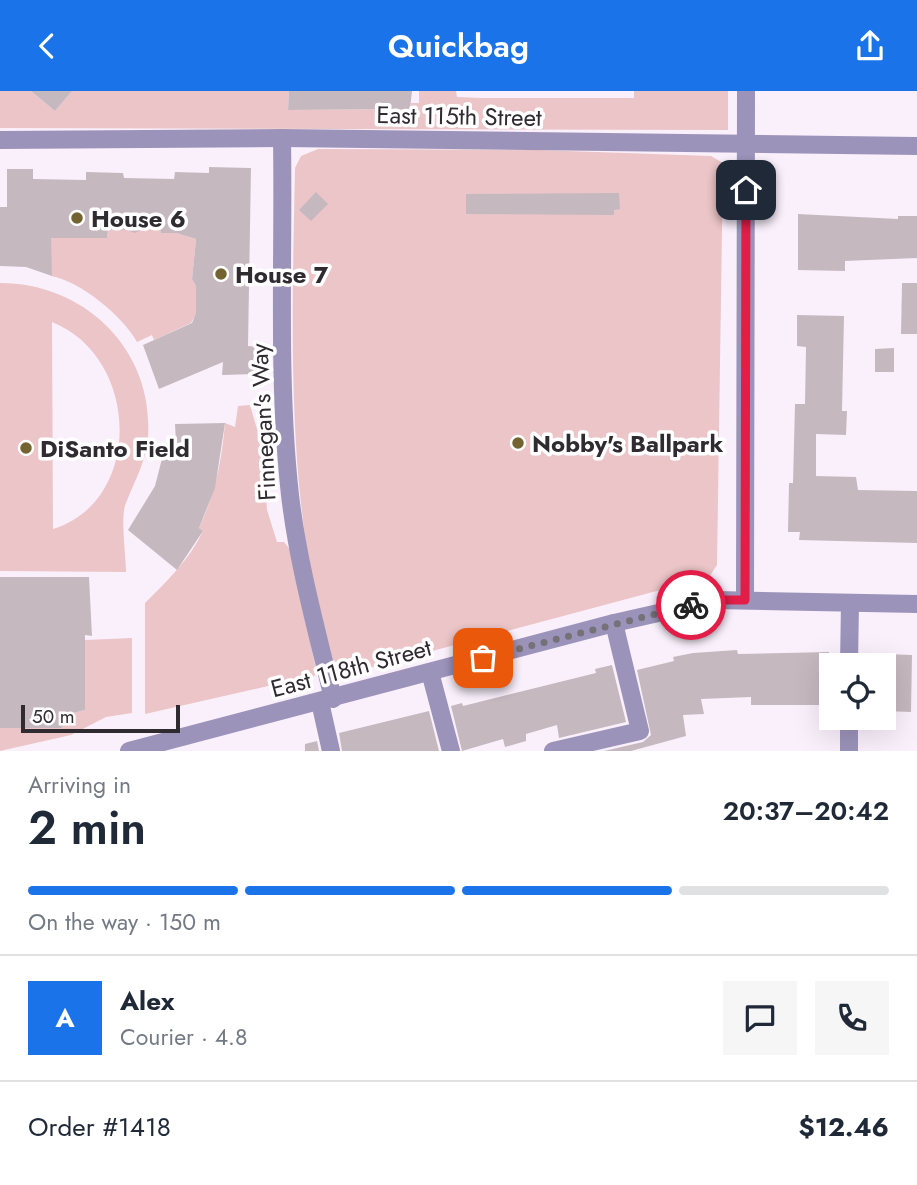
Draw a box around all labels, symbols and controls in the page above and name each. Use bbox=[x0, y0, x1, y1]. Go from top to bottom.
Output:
text: Quickbag bbox=[388, 23, 529, 69]
icon: back bbox=[28, 27, 66, 65]
icon: share bbox=[851, 27, 889, 65]
street label: East 115th Street bbox=[376, 97, 542, 135]
pin bbox=[716, 160, 776, 220]
icon: home bbox=[727, 171, 765, 209]
place label: House 6 bbox=[91, 201, 186, 236]
marker: House 6 bbox=[69, 210, 85, 226]
place label: House 7 bbox=[235, 257, 329, 292]
marker: House 7 bbox=[213, 266, 229, 282]
street label: Finnegan's Way bbox=[241, 342, 285, 502]
place label: Nobby's Ballpark bbox=[532, 426, 724, 461]
place label: DiSanto Field bbox=[40, 431, 190, 466]
marker: Nobby's Ballpark bbox=[510, 435, 526, 451]
marker: DiSanto Field bbox=[18, 440, 34, 456]
courier bbox=[656, 570, 726, 640]
icon: bike bbox=[672, 586, 710, 624]
pin bbox=[453, 628, 513, 688]
street label: East 118th Street bbox=[267, 630, 435, 706]
icon: bag bbox=[464, 639, 502, 677]
map controls bbox=[819, 653, 896, 730]
button: locate bbox=[819, 653, 896, 730]
scale bar bbox=[21, 702, 180, 734]
text: 50 m bbox=[32, 703, 75, 730]
text: Arriving in bbox=[28, 768, 131, 802]
text: 20:37–20:42 bbox=[723, 792, 889, 830]
text: 2 min bbox=[28, 795, 146, 861]
text: On the way · 150 m bbox=[28, 905, 221, 939]
button: chat bbox=[723, 981, 797, 1055]
button: phone bbox=[815, 981, 889, 1055]
text: Alex bbox=[120, 982, 174, 1020]
text: A bbox=[55, 999, 75, 1037]
text: Courier · 4.8 bbox=[120, 1020, 248, 1054]
text: Order #1418 bbox=[28, 1108, 171, 1146]
text: $12.46 bbox=[799, 1108, 889, 1146]

